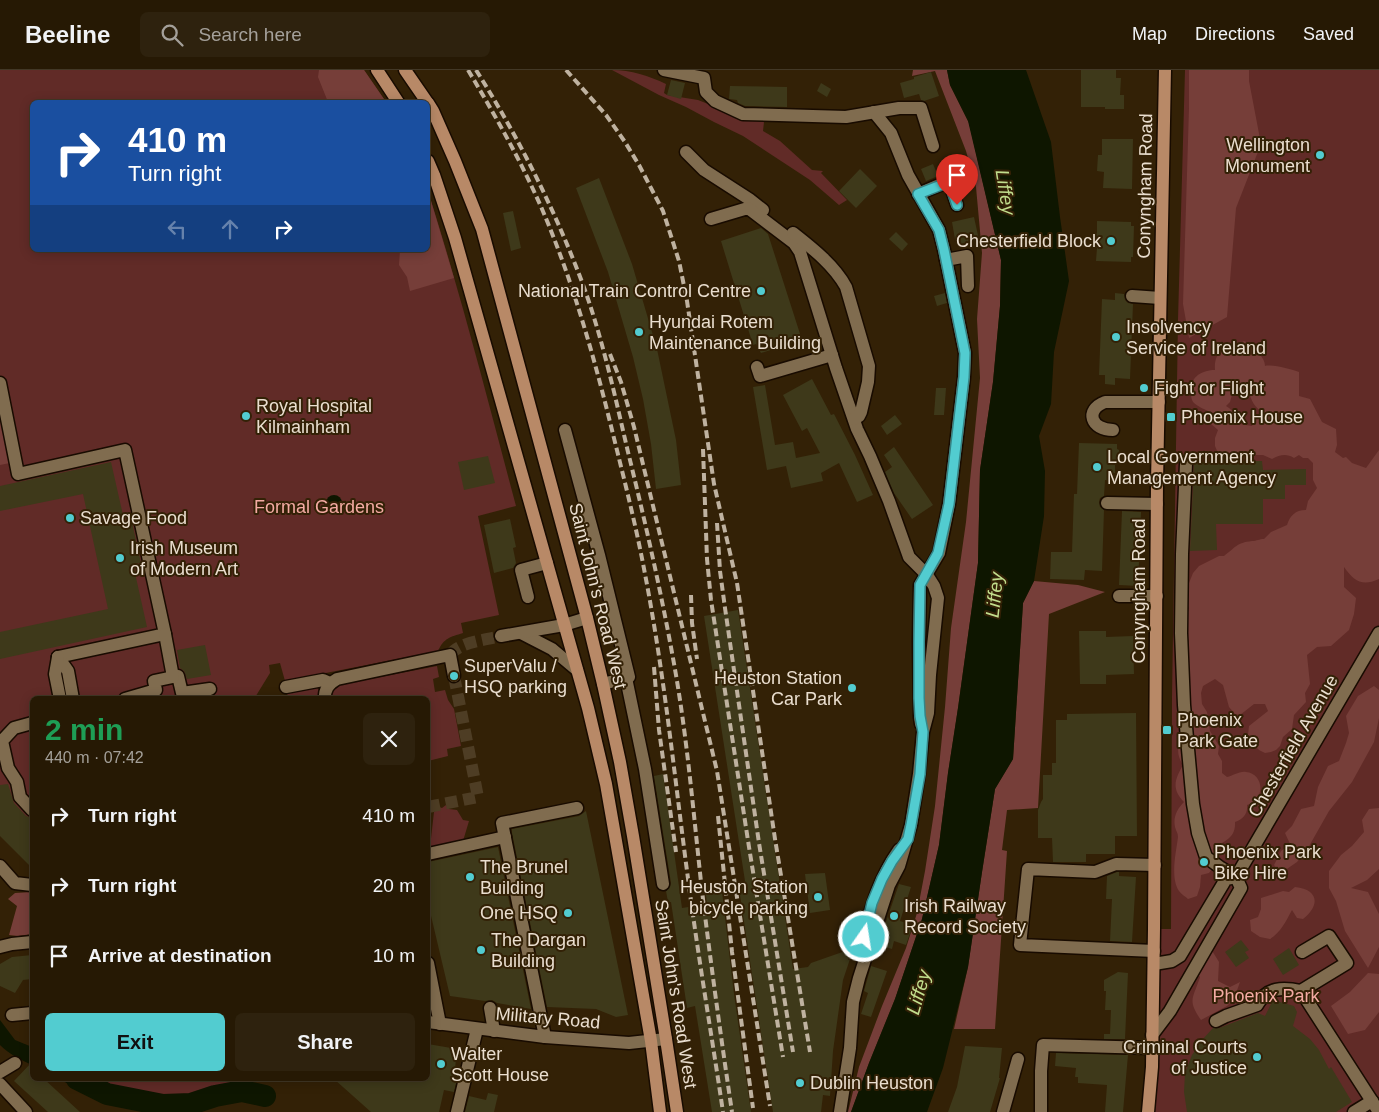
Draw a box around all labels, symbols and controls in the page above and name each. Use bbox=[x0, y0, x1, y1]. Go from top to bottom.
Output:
search box bbox=[140, 12, 490, 57]
text: Beeline bbox=[25, 21, 110, 48]
icon: search bbox=[158, 21, 186, 49]
text: Search here bbox=[198, 24, 302, 45]
text: Map bbox=[1132, 24, 1167, 44]
text: Directions bbox=[1195, 24, 1275, 44]
text: Saved bbox=[1303, 24, 1354, 44]
street label: Conyngham Road bbox=[1134, 113, 1156, 259]
icon: right bbox=[45, 120, 110, 185]
text: 410 m bbox=[128, 120, 227, 159]
place label: Wellington Monument bbox=[1225, 135, 1310, 176]
marker: Wellington Monument bbox=[1314, 149, 1326, 161]
pin bbox=[936, 154, 978, 205]
text: Turn right bbox=[128, 161, 221, 186]
icon: arrive bbox=[943, 161, 971, 189]
water label: Liffey bbox=[992, 168, 1020, 218]
icon: left bbox=[163, 215, 191, 243]
icon: ahead bbox=[216, 215, 244, 243]
icon: right bbox=[269, 215, 297, 243]
place label: Chesterfield Block bbox=[956, 231, 1102, 251]
marker: Chesterfield Block bbox=[1105, 235, 1117, 247]
place label: National Train Control Centre bbox=[518, 281, 751, 301]
marker: National Train Control Centre bbox=[755, 285, 767, 297]
place label: Hyundai Rotem Maintenance Building bbox=[649, 312, 821, 353]
place label: Insolvency Service of Ireland bbox=[1126, 317, 1266, 358]
marker: Hyundai Rotem Maintenance Building bbox=[633, 326, 645, 338]
marker: Insolvency Service of Ireland bbox=[1110, 331, 1122, 343]
place label: Fight or Flight bbox=[1154, 378, 1264, 398]
marker: Fight or Flight bbox=[1138, 382, 1150, 394]
place label: Royal Hospital Kilmainham bbox=[256, 396, 372, 437]
place label: Phoenix House bbox=[1181, 407, 1303, 427]
marker: Royal Hospital Kilmainham bbox=[240, 410, 252, 422]
marker: Phoenix House bbox=[1165, 411, 1177, 423]
place label: Local Government Management Agency bbox=[1107, 447, 1276, 488]
marker: Local Government Management Agency bbox=[1091, 461, 1103, 473]
park label: Formal Gardens bbox=[254, 497, 384, 517]
street label: Saint John's Road West bbox=[565, 501, 631, 691]
place label: Savage Food bbox=[80, 508, 187, 528]
marker: Savage Food bbox=[64, 512, 76, 524]
street label: Conyngham Road bbox=[1129, 518, 1149, 664]
place label: Irish Museum of Modern Art bbox=[130, 538, 238, 579]
marker: Irish Museum of Modern Art bbox=[114, 552, 126, 564]
water label: Liffey bbox=[982, 570, 1007, 619]
place label: SuperValu / HSQ parking bbox=[464, 656, 567, 697]
place label: Heuston Station Car Park bbox=[714, 668, 843, 709]
marker: SuperValu / HSQ parking bbox=[448, 670, 460, 682]
street label: Chesterfield Avenue bbox=[1244, 671, 1342, 821]
marker: Heuston Station Car Park bbox=[846, 682, 858, 694]
place label: Phoenix Park Gate bbox=[1177, 710, 1258, 751]
text: 2 min bbox=[45, 713, 123, 746]
button: close bbox=[363, 713, 415, 765]
marker: Phoenix Park Gate bbox=[1161, 724, 1173, 736]
text: 440 m · 07:42 bbox=[45, 749, 144, 766]
icon: right bbox=[45, 802, 73, 830]
text: Turn right bbox=[88, 805, 176, 826]
text: 410 m bbox=[362, 805, 415, 826]
place label: Phoenix Park Bike Hire bbox=[1214, 842, 1322, 883]
marker: Phoenix Park Bike Hire bbox=[1198, 856, 1210, 868]
place label: The Brunel Building bbox=[480, 857, 568, 898]
marker: The Brunel Building bbox=[464, 871, 476, 883]
icon: right bbox=[45, 872, 73, 900]
text: Turn right bbox=[88, 875, 176, 896]
text: 20 m bbox=[373, 875, 415, 896]
place label: Heuston Station bicycle parking bbox=[680, 877, 808, 918]
marker: Heuston Station bicycle parking bbox=[812, 891, 824, 903]
place label: Irish Railway Record Society bbox=[904, 896, 1026, 937]
street label: Saint John's Road West bbox=[651, 898, 701, 1090]
place label: One HSQ bbox=[480, 903, 558, 923]
marker: One HSQ bbox=[562, 907, 574, 919]
position arrow bbox=[837, 910, 889, 962]
marker: Irish Railway Record Society bbox=[888, 910, 900, 922]
place label: The Dargan Building bbox=[491, 930, 586, 971]
icon: arrive bbox=[45, 942, 73, 970]
marker: The Dargan Building bbox=[475, 944, 487, 956]
text: Arrive at destination bbox=[88, 945, 272, 966]
text: 10 m bbox=[373, 945, 415, 966]
water label: Liffey bbox=[902, 966, 935, 1017]
park label: Phoenix Park bbox=[1212, 986, 1321, 1006]
street label: Military Road bbox=[495, 1003, 601, 1033]
button: Exit bbox=[45, 1013, 225, 1071]
button: Share bbox=[235, 1013, 415, 1071]
place label: Criminal Courts of Justice bbox=[1123, 1037, 1247, 1078]
place label: Walter Scott House bbox=[451, 1044, 549, 1085]
marker: Criminal Courts of Justice bbox=[1251, 1051, 1263, 1063]
marker: Walter Scott House bbox=[435, 1058, 447, 1070]
place label: Dublin Heuston bbox=[810, 1073, 933, 1093]
marker: Dublin Heuston bbox=[794, 1077, 806, 1089]

